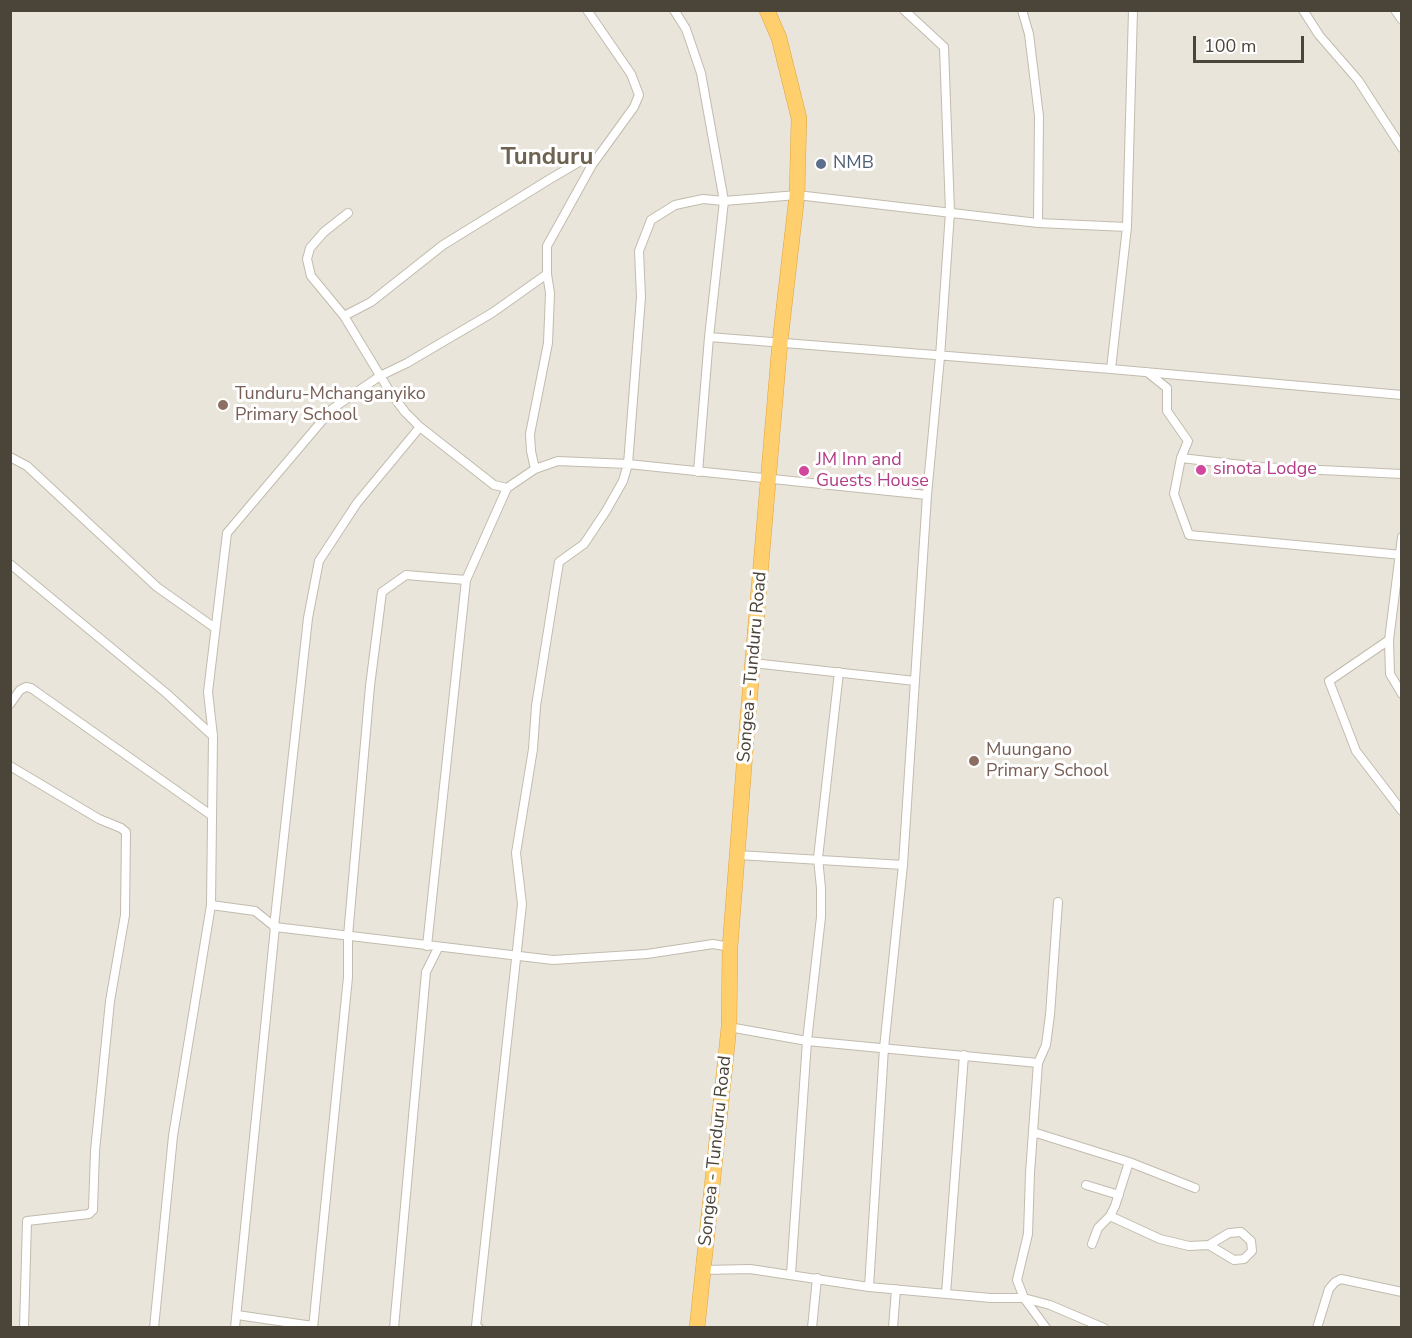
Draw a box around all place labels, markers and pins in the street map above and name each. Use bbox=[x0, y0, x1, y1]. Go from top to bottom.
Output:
place label: NMB bbox=[833, 153, 874, 175]
marker: NMB bbox=[814, 157, 828, 171]
place label: Tunduru-Mchanganyiko Primary School bbox=[235, 384, 426, 426]
marker: Tunduru-Mchanganyiko Primary School bbox=[216, 398, 230, 412]
place label: JM Inn and Guests House bbox=[816, 450, 929, 492]
place label: sinota Lodge bbox=[1213, 459, 1317, 481]
marker: sinota Lodge bbox=[1194, 463, 1208, 477]
marker: JM Inn and Guests House bbox=[797, 464, 811, 478]
place label: Muungano Primary School bbox=[986, 740, 1109, 783]
marker: Muungano Primary School bbox=[967, 754, 981, 768]

